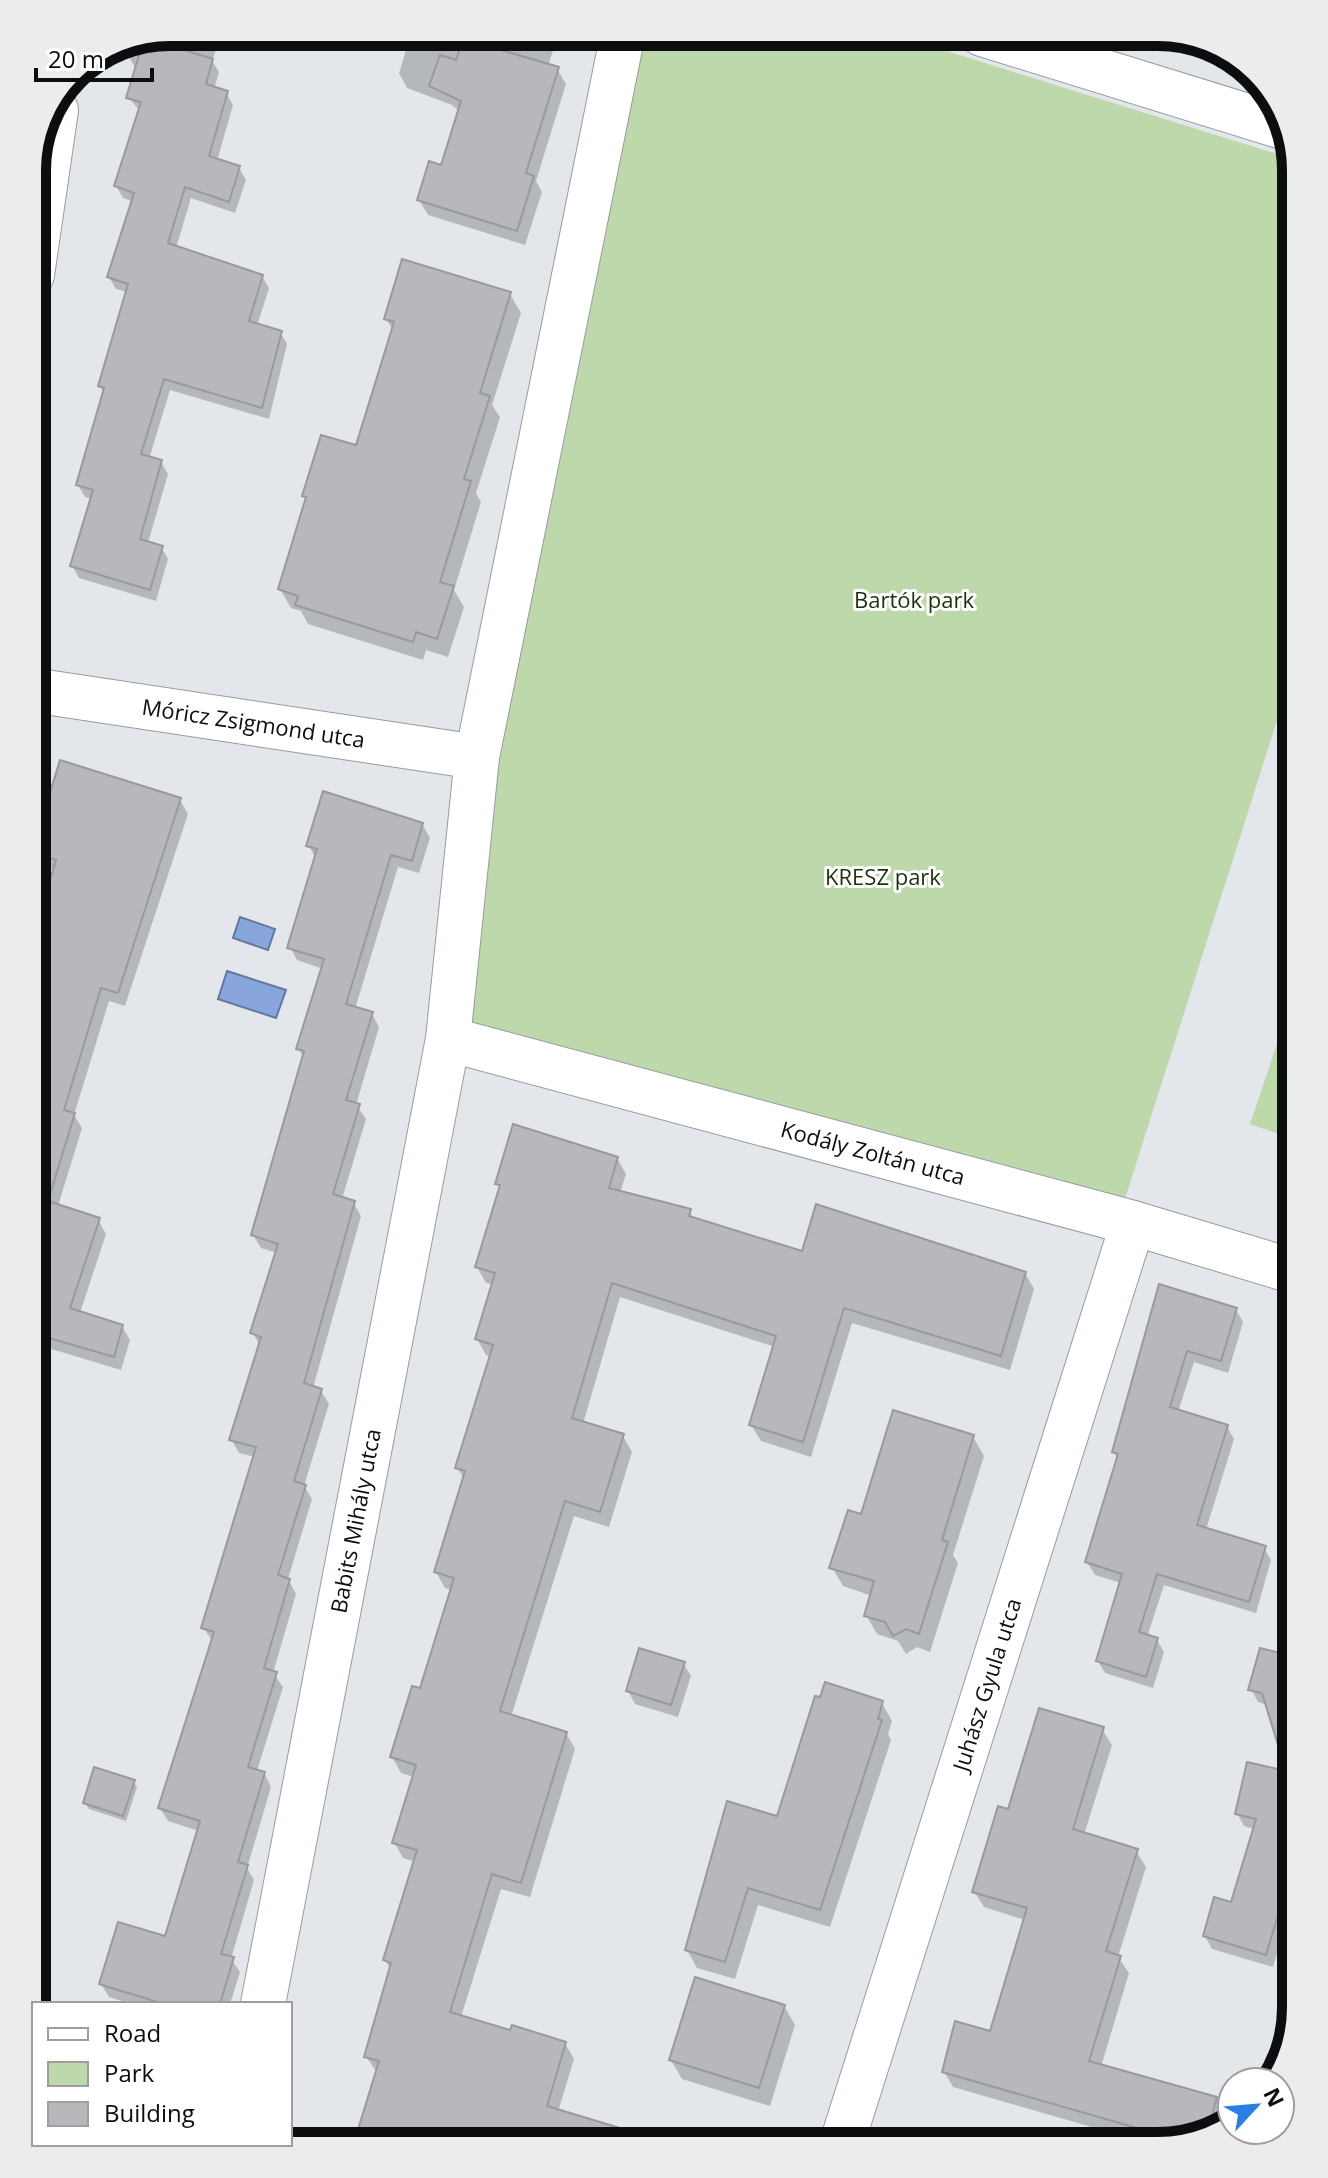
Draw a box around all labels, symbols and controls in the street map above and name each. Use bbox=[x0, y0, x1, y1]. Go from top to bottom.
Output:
scale bar bbox=[36, 32, 152, 82]
text: 20 m bbox=[48, 42, 104, 75]
park label: Bartók park bbox=[854, 584, 974, 614]
street label: Móricz Zsigmond utca bbox=[140, 691, 367, 754]
park label: KRESZ park bbox=[825, 861, 941, 891]
street label: Kodály Zoltán utca bbox=[778, 1113, 969, 1191]
street label: Babits Mihály utca bbox=[322, 1426, 387, 1615]
street label: Juhász Gyula utca bbox=[944, 1594, 1027, 1776]
legend bbox=[32, 2002, 292, 2146]
text: Road bbox=[104, 2016, 161, 2049]
text: Park bbox=[104, 2056, 155, 2089]
north arrow bbox=[1216, 2066, 1296, 2146]
text: N bbox=[1257, 2082, 1292, 2111]
text: Building bbox=[104, 2096, 195, 2129]

